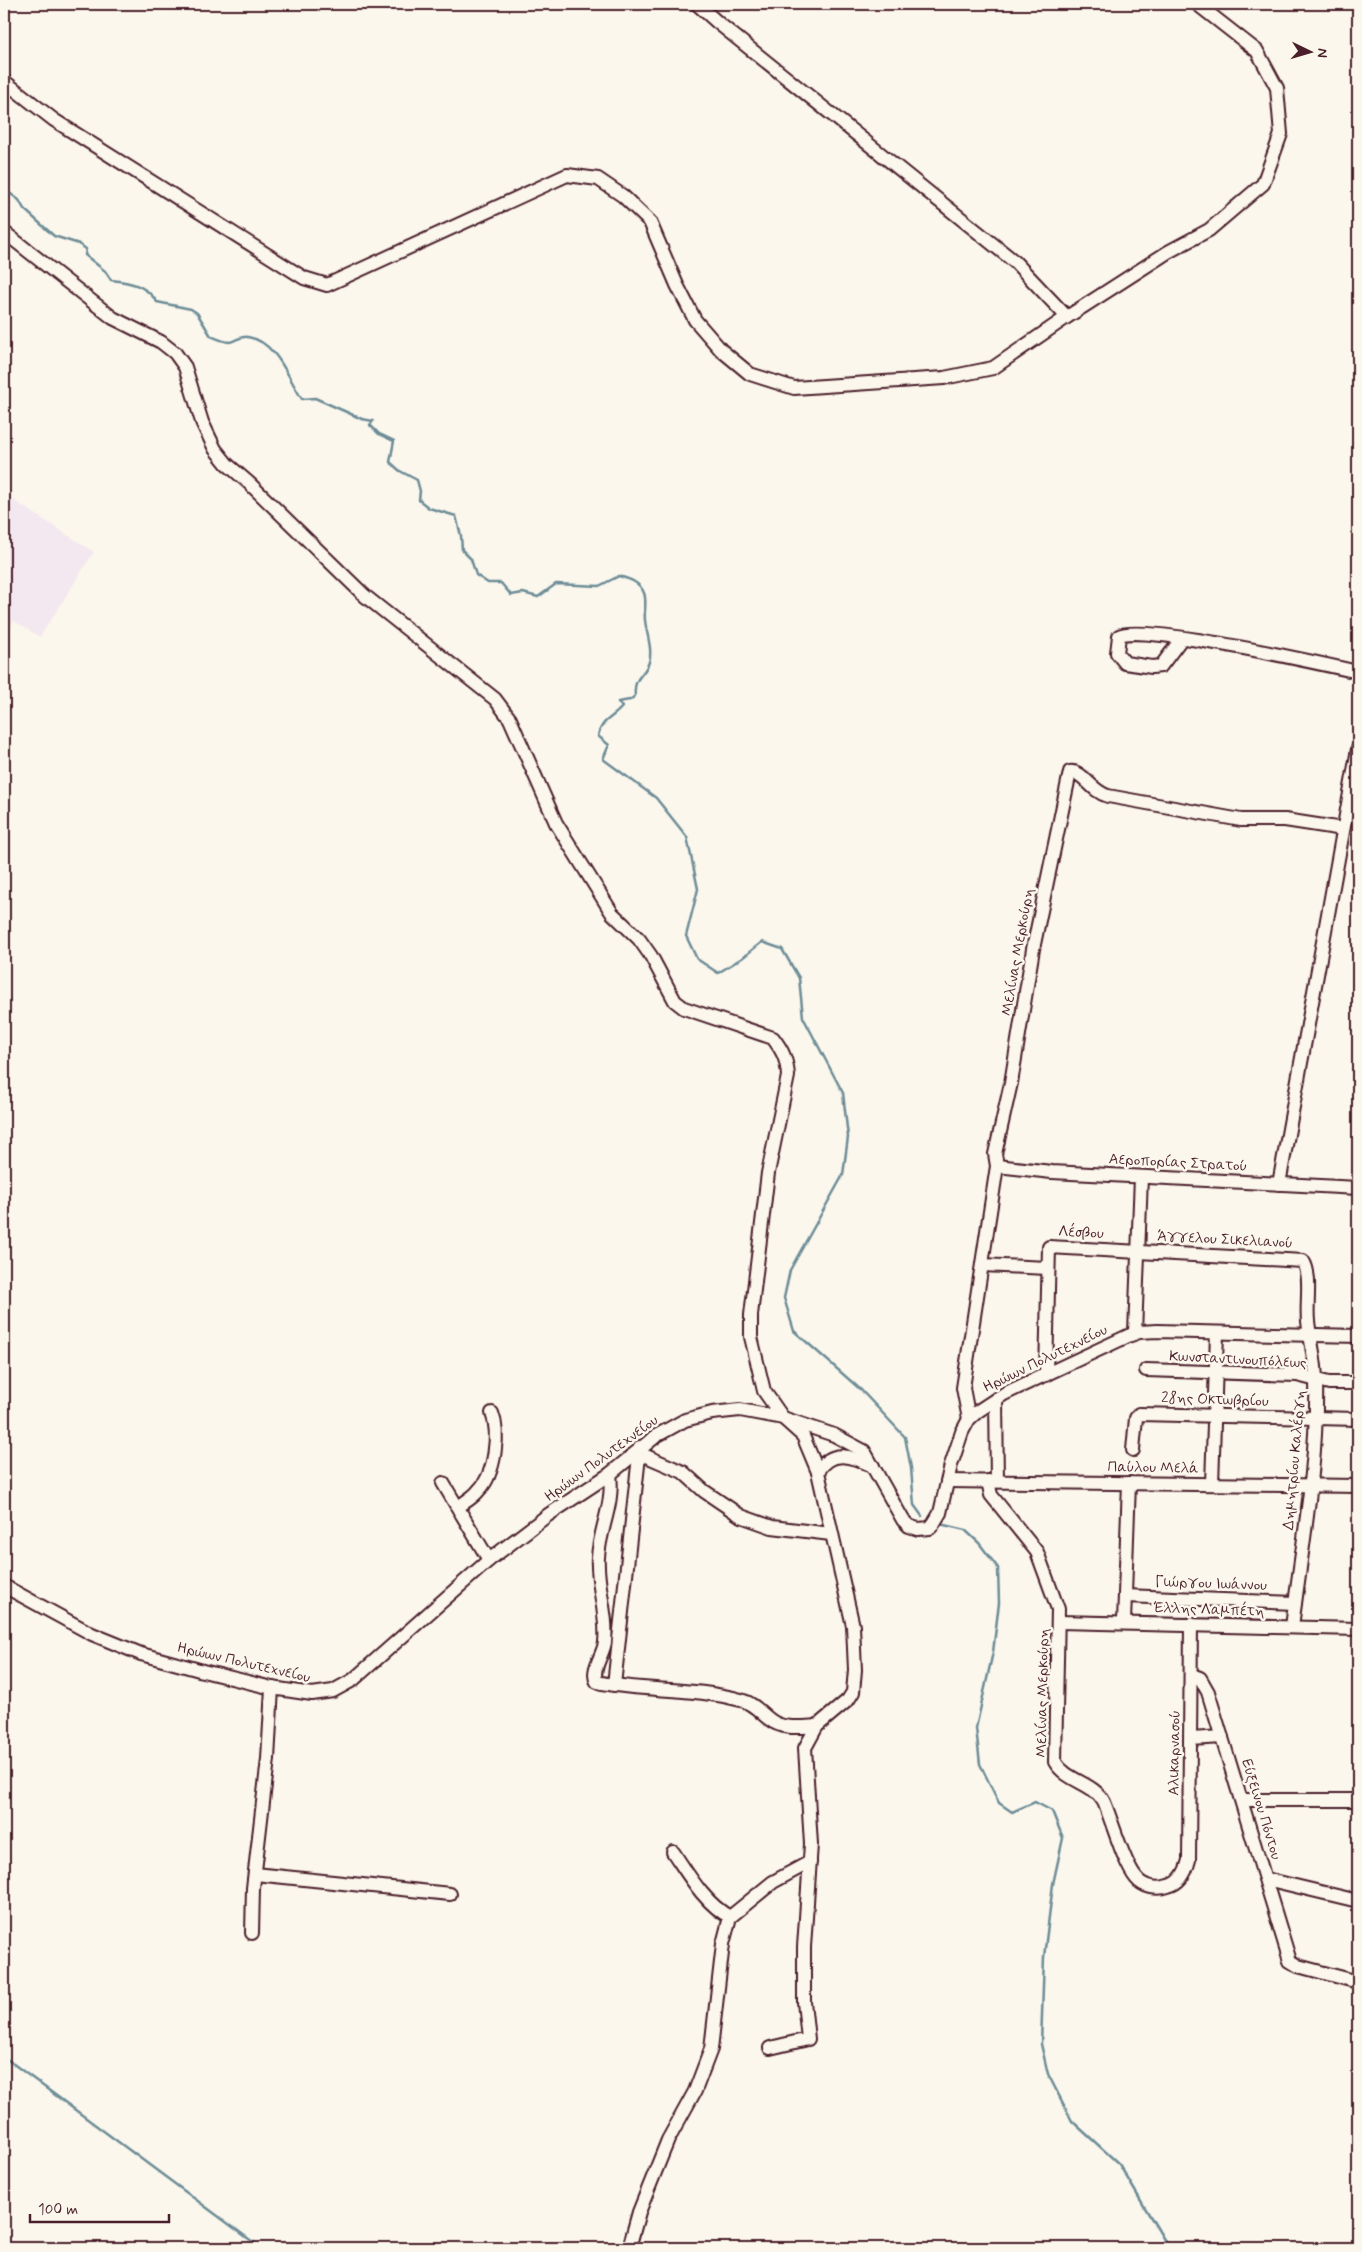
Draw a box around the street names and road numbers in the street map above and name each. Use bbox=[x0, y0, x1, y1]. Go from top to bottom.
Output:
street label: Μελίνας Μερκούρη bbox=[997, 887, 1039, 1018]
street label: Αεροπορίας Στρατού bbox=[1108, 1149, 1248, 1177]
street label: Λέσβου bbox=[1058, 1222, 1104, 1244]
street label: Άγγελου Σικελιανού bbox=[1157, 1226, 1293, 1254]
street label: Ηρώων Πολυτεχνείου bbox=[980, 1320, 1111, 1398]
street label: Κωνσταντινουπόλεως bbox=[1169, 1346, 1308, 1374]
street label: 28ης Οκτωβρίου bbox=[1161, 1388, 1269, 1412]
street label: Δημητρίου Καλέργη bbox=[1279, 1389, 1311, 1531]
street label: Ηρώων Πολυτεχνείου bbox=[541, 1411, 663, 1507]
street label: Παύλου Μελά bbox=[1107, 1457, 1199, 1479]
street label: Γιώργου Ιωάννου bbox=[1155, 1572, 1268, 1596]
street label: Έλλης Λαμπέτη bbox=[1153, 1598, 1265, 1622]
street label: Μελίνας Μερκούρη bbox=[1032, 1628, 1054, 1758]
street label: Ηρώων Πολυτεχνείου bbox=[175, 1638, 313, 1688]
street label: Αλικαρνασού bbox=[1164, 1710, 1186, 1796]
street label: Εύξεινου Πόντου bbox=[1236, 1756, 1286, 1862]

